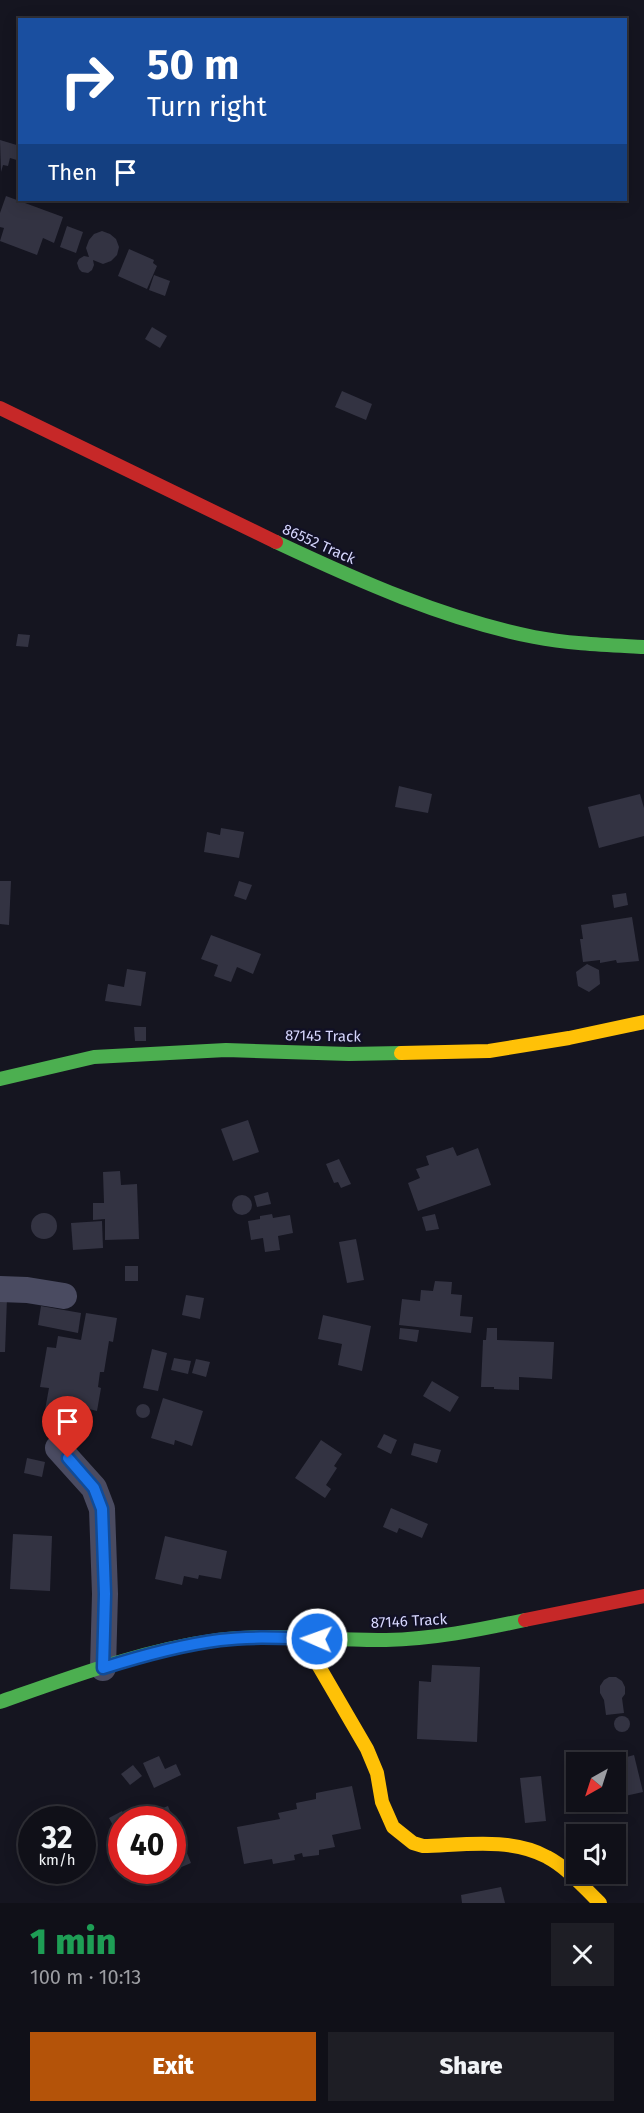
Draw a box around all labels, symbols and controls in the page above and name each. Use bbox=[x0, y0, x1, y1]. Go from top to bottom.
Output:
text: 50 m bbox=[147, 40, 240, 90]
icon: right bbox=[48, 42, 126, 120]
text: Turn right bbox=[147, 91, 267, 123]
icon: arrive bbox=[109, 156, 142, 189]
text: Then bbox=[48, 159, 97, 186]
street label: 86552 Track bbox=[280, 520, 359, 568]
street label: 87145 Track bbox=[285, 1026, 361, 1046]
pin bbox=[42, 1396, 93, 1458]
icon: arrive bbox=[51, 1405, 84, 1438]
position arrow bbox=[285, 1607, 349, 1671]
street label: 87146 Track bbox=[370, 1610, 448, 1632]
north arrow bbox=[566, 1752, 626, 1812]
map controls bbox=[566, 1752, 626, 1884]
speed limit sign: 40 bbox=[108, 1806, 186, 1884]
text: 32 bbox=[42, 1820, 72, 1856]
button: sound bbox=[566, 1824, 626, 1884]
text: km/h bbox=[38, 1851, 76, 1869]
text: 1 min bbox=[30, 1920, 116, 1964]
button: close bbox=[551, 1923, 614, 1986]
text: 100 m · 10:13 bbox=[30, 1965, 141, 1989]
button: Exit bbox=[30, 2032, 316, 2101]
button: Share bbox=[328, 2032, 614, 2101]

